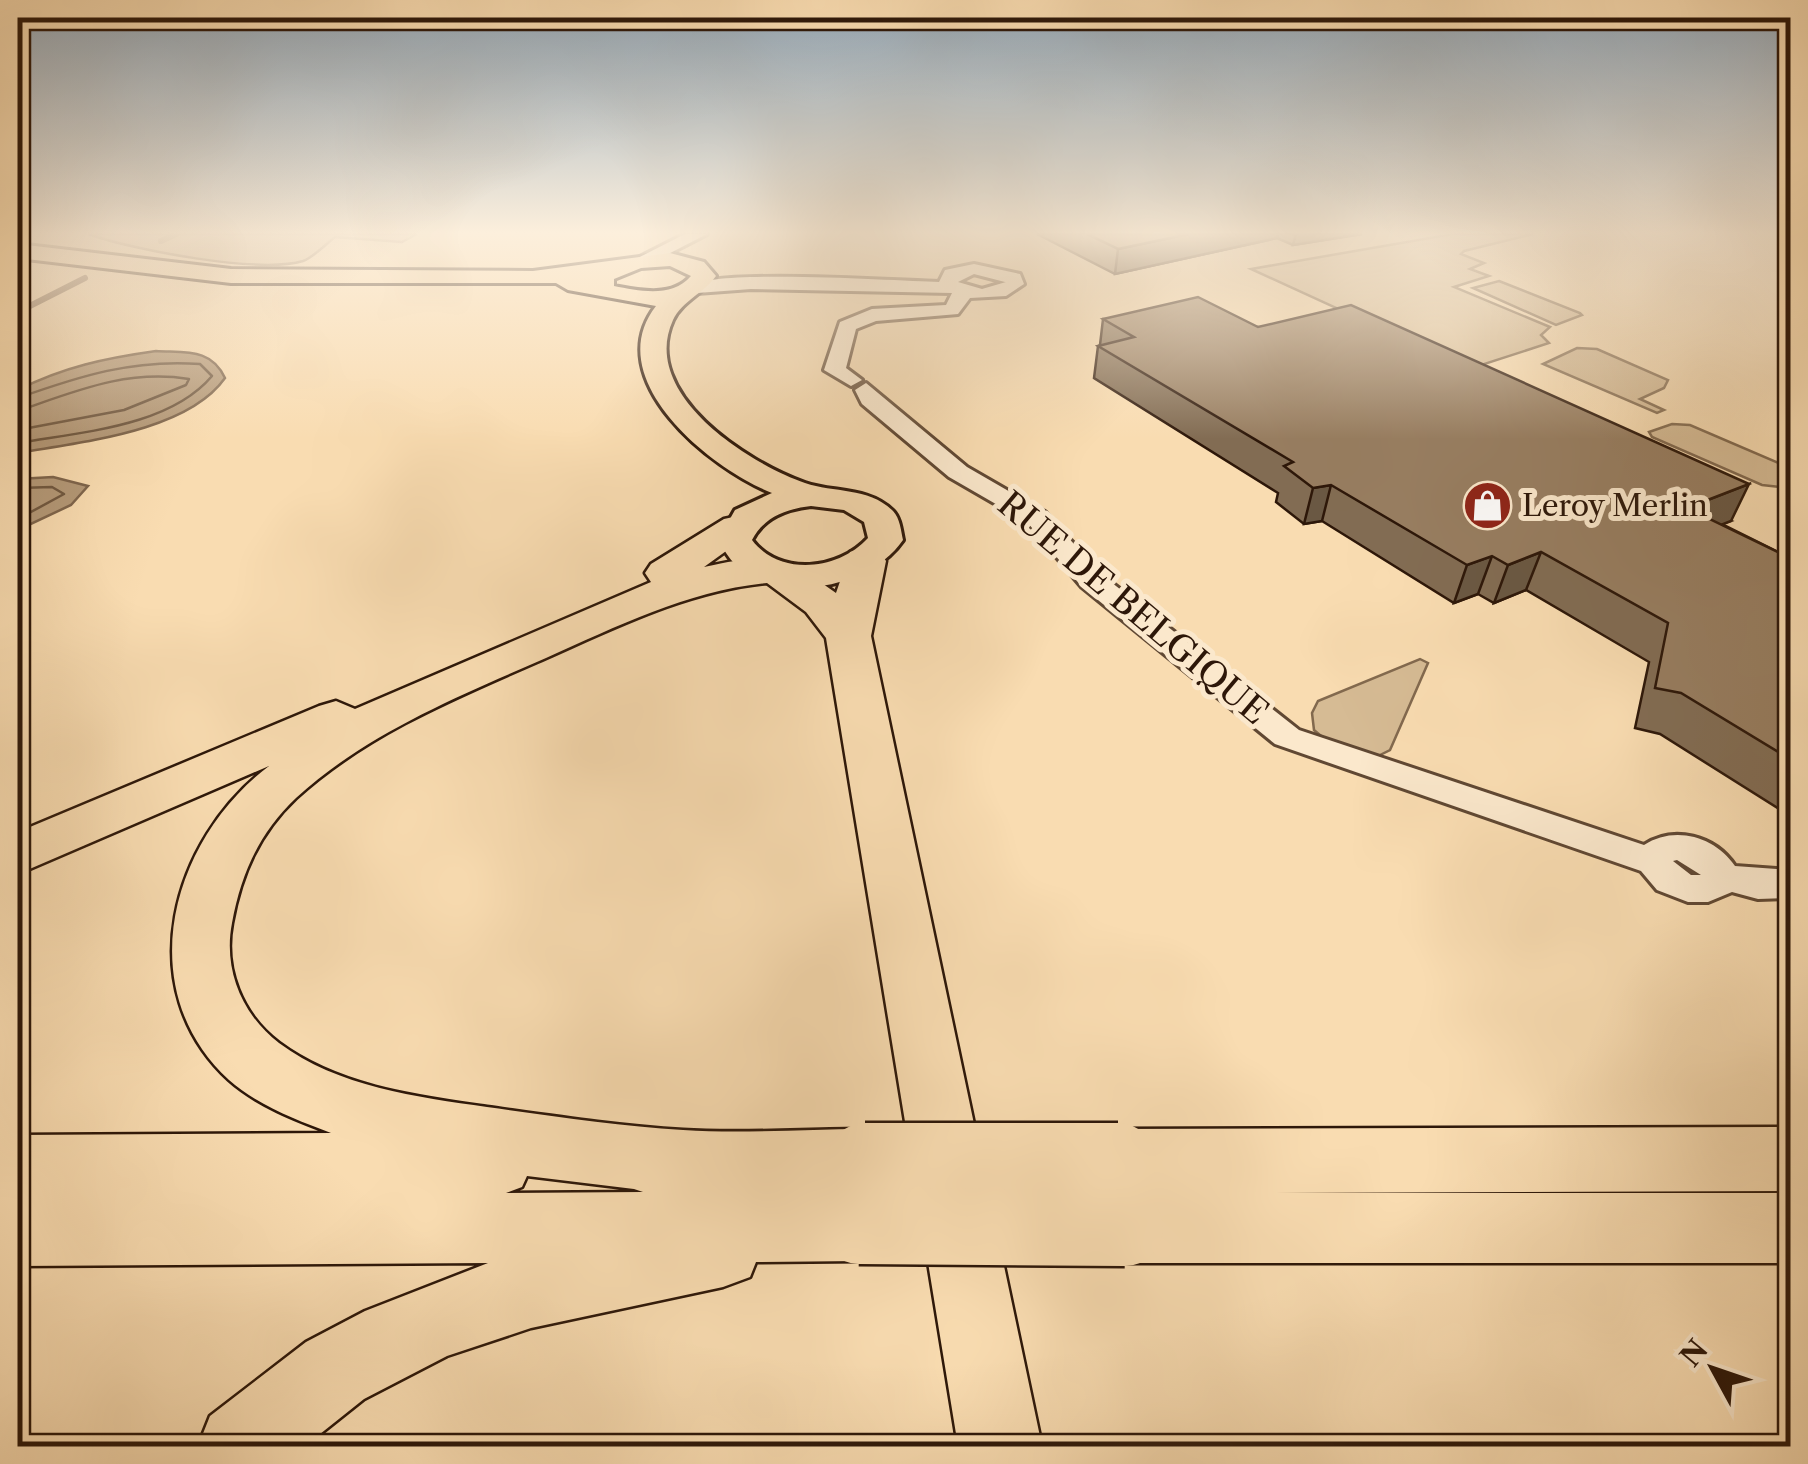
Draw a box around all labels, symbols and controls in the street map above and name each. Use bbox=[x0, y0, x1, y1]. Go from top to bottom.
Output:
shop icon: Leroy Merlin bbox=[1461, 480, 1513, 532]
street label: RUE DE BELGIQUE bbox=[989, 482, 1277, 733]
place label: Leroy Merlin bbox=[1522, 487, 1708, 524]
north arrow bbox=[1663, 1319, 1763, 1419]
text: N bbox=[1673, 1333, 1715, 1373]

